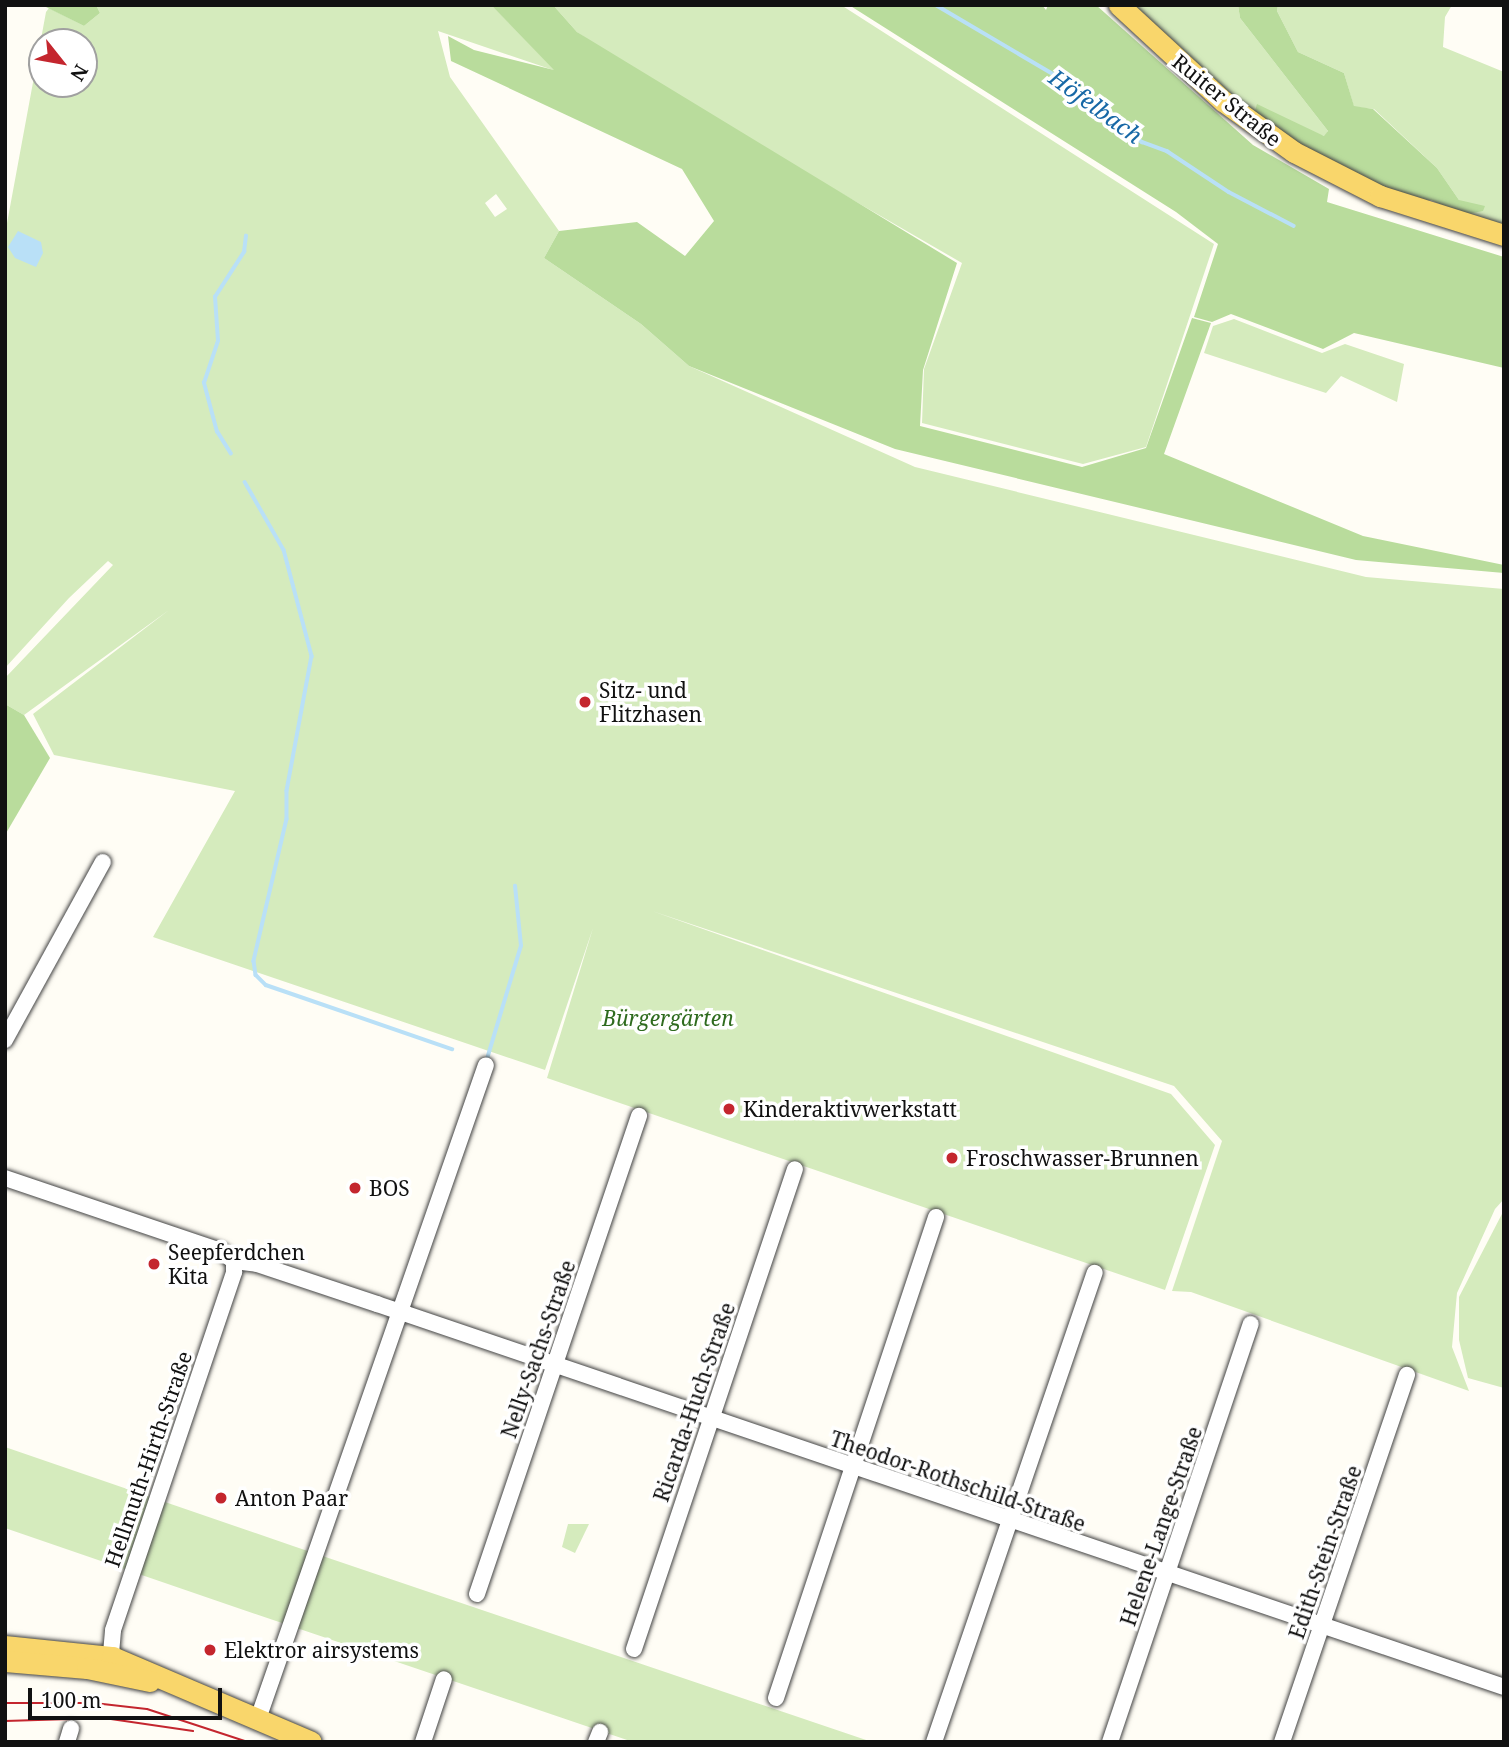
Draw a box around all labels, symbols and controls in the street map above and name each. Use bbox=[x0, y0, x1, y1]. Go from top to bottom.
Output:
north arrow bbox=[28, 28, 98, 98]
street label: Ruiter Straße bbox=[1167, 48, 1287, 152]
text: N bbox=[64, 60, 94, 86]
water label: Höfelbach bbox=[1044, 63, 1148, 149]
place label: Sitz- und Flitzhasen bbox=[599, 677, 702, 727]
marker: Sitz- und Flitzhasen bbox=[577, 694, 593, 710]
park label: Bürgergärten bbox=[602, 1005, 734, 1031]
place label: Kinderaktivwerkstatt bbox=[743, 1096, 957, 1122]
marker: Kinderaktivwerkstatt bbox=[721, 1101, 737, 1117]
place label: Froschwasser-Brunnen bbox=[966, 1145, 1199, 1171]
marker: Froschwasser-Brunnen bbox=[944, 1150, 960, 1166]
place label: BOS bbox=[369, 1175, 410, 1201]
marker: BOS bbox=[347, 1180, 363, 1196]
place label: Seepferdchen Kita bbox=[168, 1239, 305, 1289]
marker: Seepferdchen Kita bbox=[146, 1256, 162, 1272]
street label: Nelly-Sachs-Straße bbox=[496, 1257, 580, 1441]
street label: Ricarda-Huch-Straße bbox=[648, 1299, 740, 1505]
street label: Hellmuth-Hirth-Straße bbox=[99, 1348, 197, 1570]
street label: Helene-Lange-Straße bbox=[1115, 1423, 1207, 1629]
street label: Theodor-Rothschild-Straße bbox=[827, 1425, 1089, 1537]
street label: Edith-Stein-Straße bbox=[1284, 1462, 1366, 1642]
place label: Anton Paar bbox=[235, 1485, 348, 1511]
marker: Anton Paar bbox=[213, 1490, 229, 1506]
place label: Elektror airsystems bbox=[224, 1637, 419, 1663]
marker: Elektror airsystems bbox=[202, 1642, 218, 1658]
scale bar bbox=[32, 1674, 226, 1718]
text: 100 m bbox=[41, 1686, 102, 1714]

